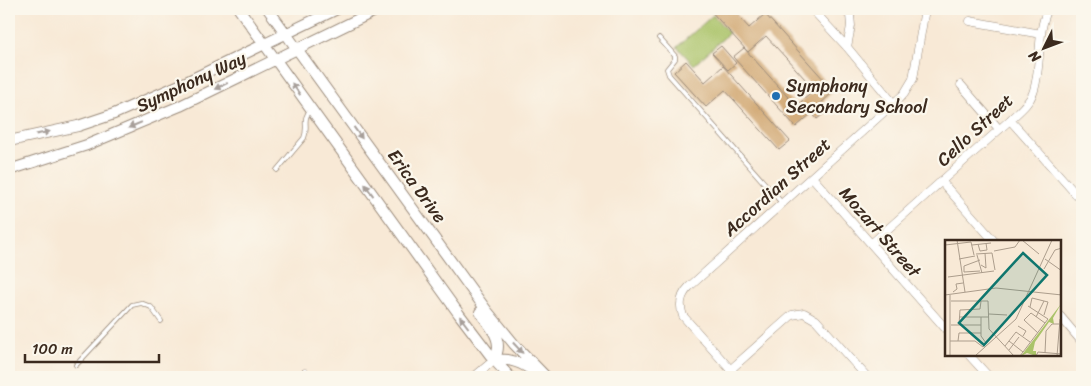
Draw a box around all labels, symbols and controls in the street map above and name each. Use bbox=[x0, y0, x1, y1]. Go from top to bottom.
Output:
north arrow bbox=[1018, 22, 1068, 72]
street label: Symphony Way bbox=[131, 42, 252, 122]
text: N bbox=[1022, 44, 1048, 69]
place label: Symphony Secondary School bbox=[786, 70, 928, 123]
one-way arrow bbox=[214, 82, 229, 91]
one-way arrow bbox=[291, 82, 301, 96]
street label: Cello Street bbox=[929, 85, 1021, 175]
marker: Symphony Secondary School bbox=[770, 90, 782, 102]
one-way arrow bbox=[128, 122, 142, 130]
one-way arrow bbox=[353, 126, 363, 140]
one-way arrow bbox=[36, 129, 52, 137]
street label: Accordian Street bbox=[715, 129, 839, 245]
street label: Erica Drive bbox=[379, 142, 455, 230]
street label: Mozart Street bbox=[831, 179, 930, 286]
one-way arrow bbox=[364, 183, 374, 197]
inset map bbox=[945, 240, 1061, 356]
one-way arrow bbox=[459, 315, 469, 329]
scale bar bbox=[25, 331, 159, 363]
text: 100 m bbox=[32, 336, 73, 362]
one-way arrow bbox=[512, 341, 524, 353]

